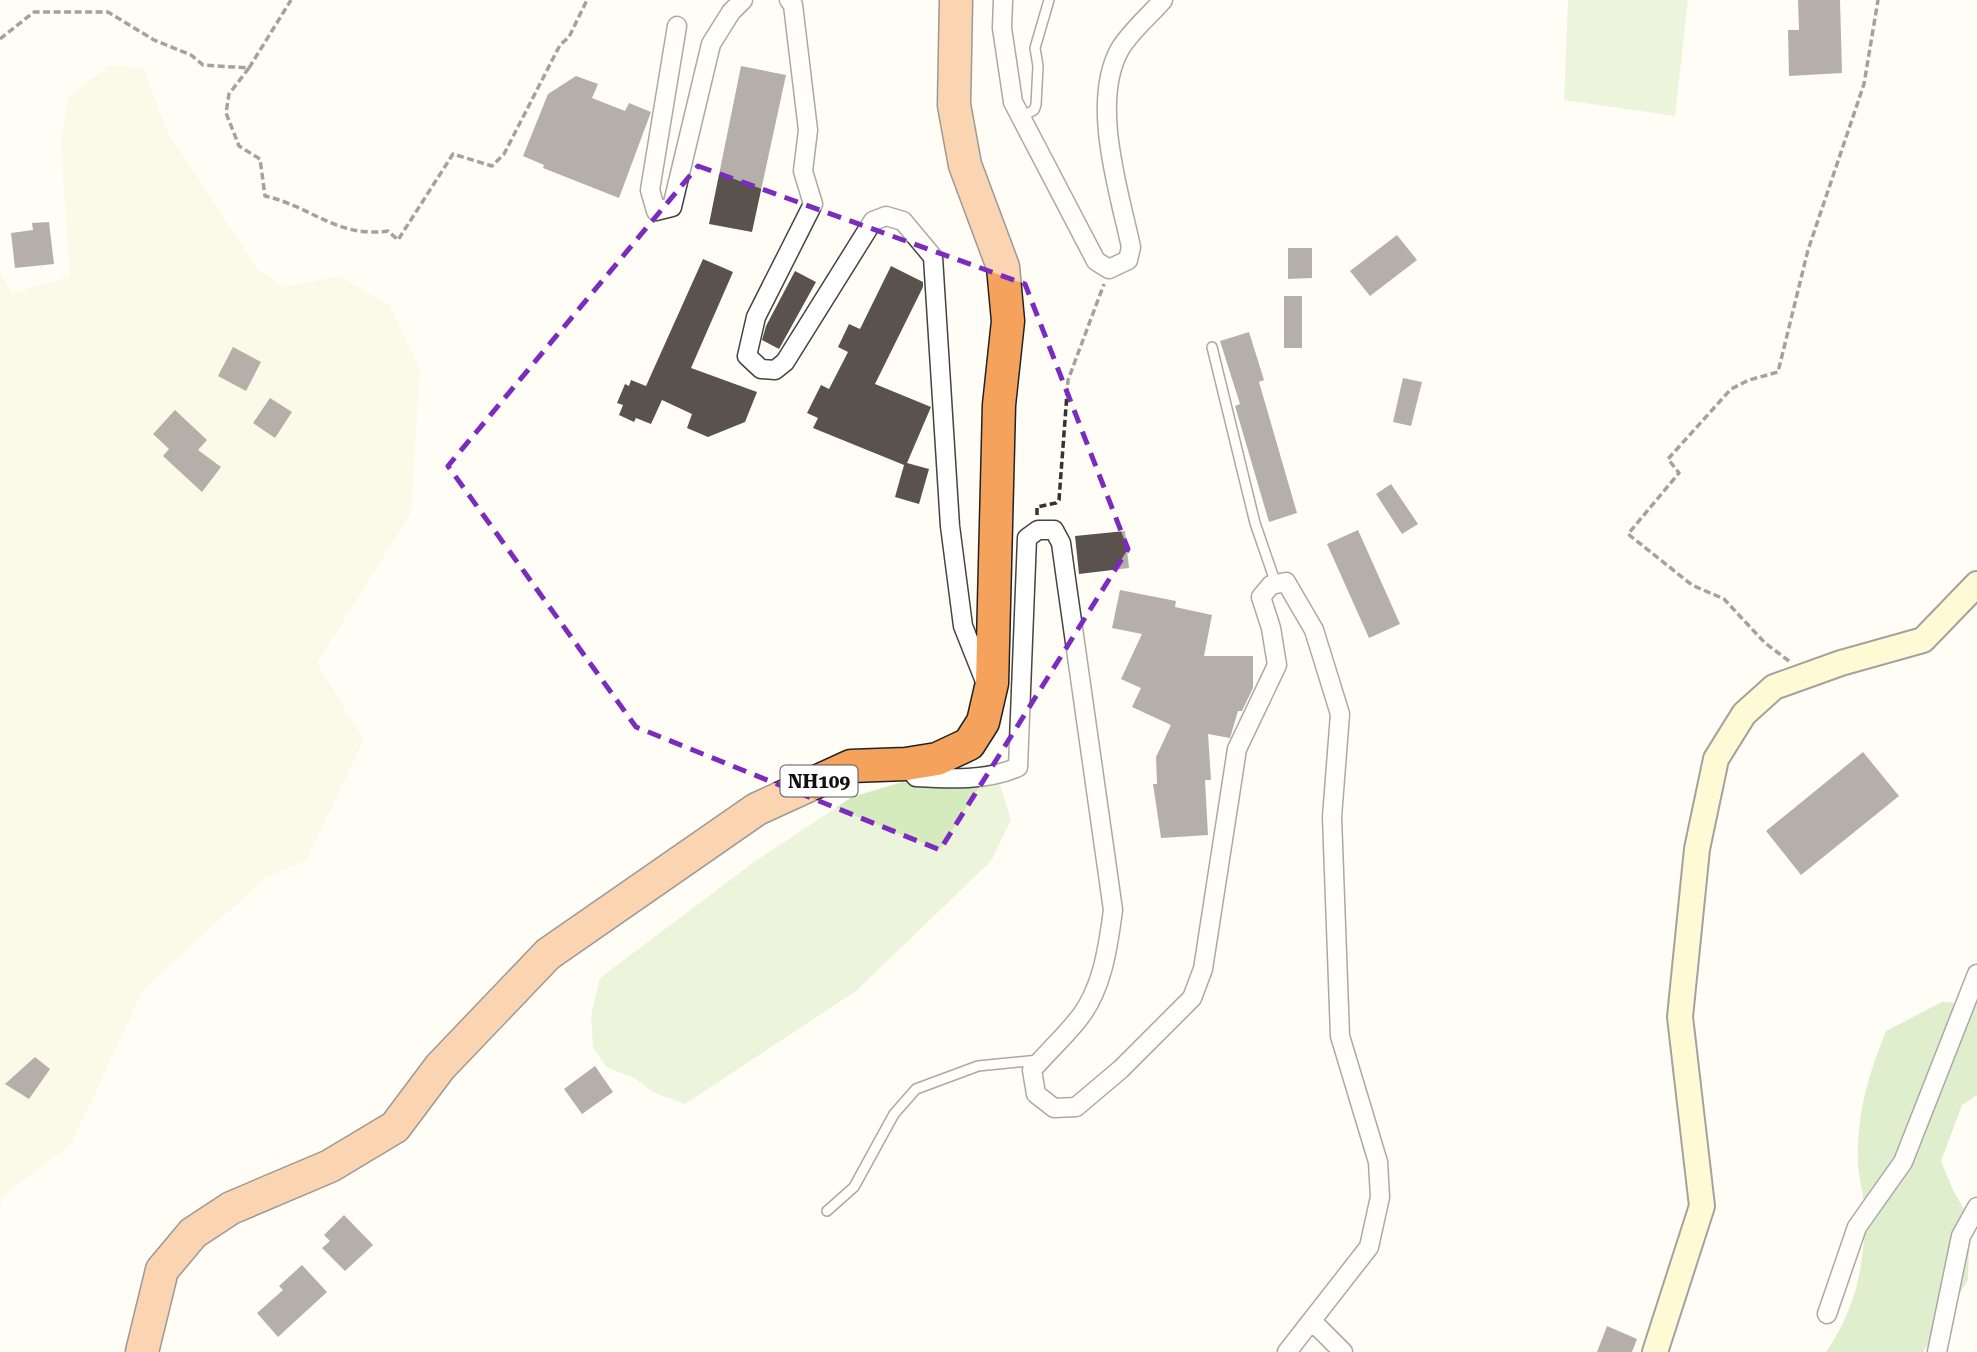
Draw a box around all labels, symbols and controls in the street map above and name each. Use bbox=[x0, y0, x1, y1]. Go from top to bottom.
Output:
road number: NH109 bbox=[780, 766, 858, 796]

